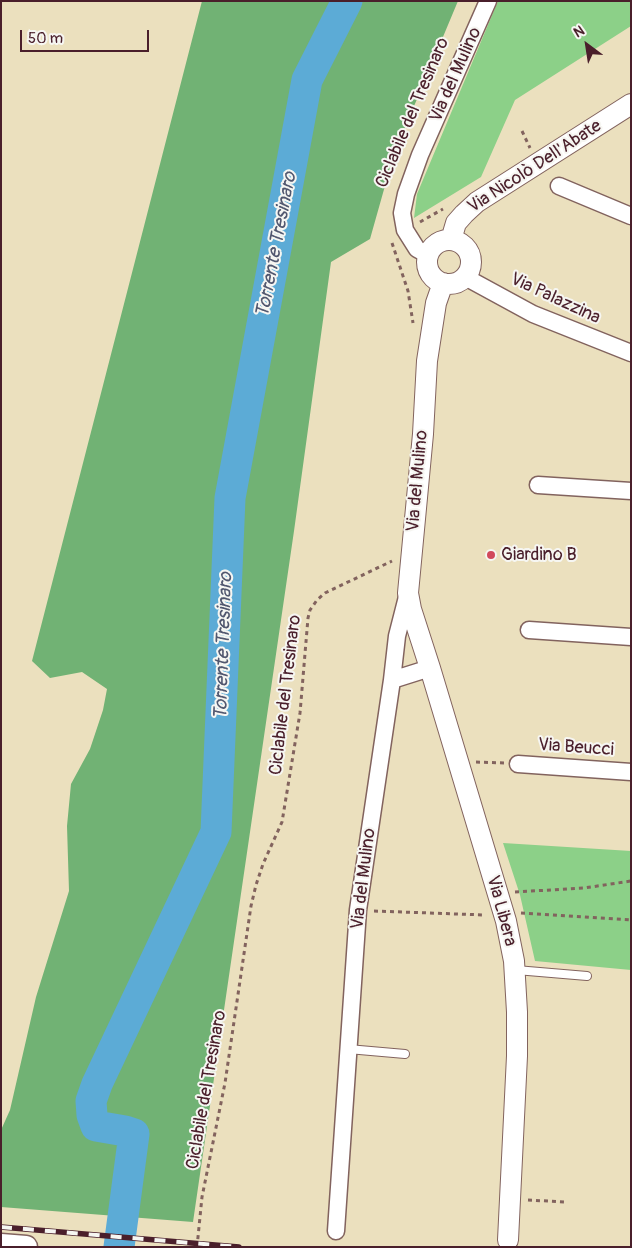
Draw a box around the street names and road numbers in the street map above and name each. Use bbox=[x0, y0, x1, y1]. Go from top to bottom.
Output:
street label: Via del Mulino bbox=[425, 24, 487, 126]
street label: Ciclabile del Tresinaro bbox=[372, 35, 454, 191]
street label: Via Nicolò Dell'Abate bbox=[464, 116, 606, 218]
street label: Via Palazzina bbox=[507, 269, 603, 329]
street label: Via del Mulino bbox=[403, 429, 433, 533]
street label: Ciclabile del Tresinaro bbox=[265, 614, 307, 776]
street label: Via Beucci bbox=[537, 735, 615, 761]
street label: Via del Mulino bbox=[347, 827, 381, 931]
street label: Via Libera bbox=[481, 873, 521, 949]
street label: Ciclabile del Tresinaro bbox=[182, 1009, 232, 1171]

